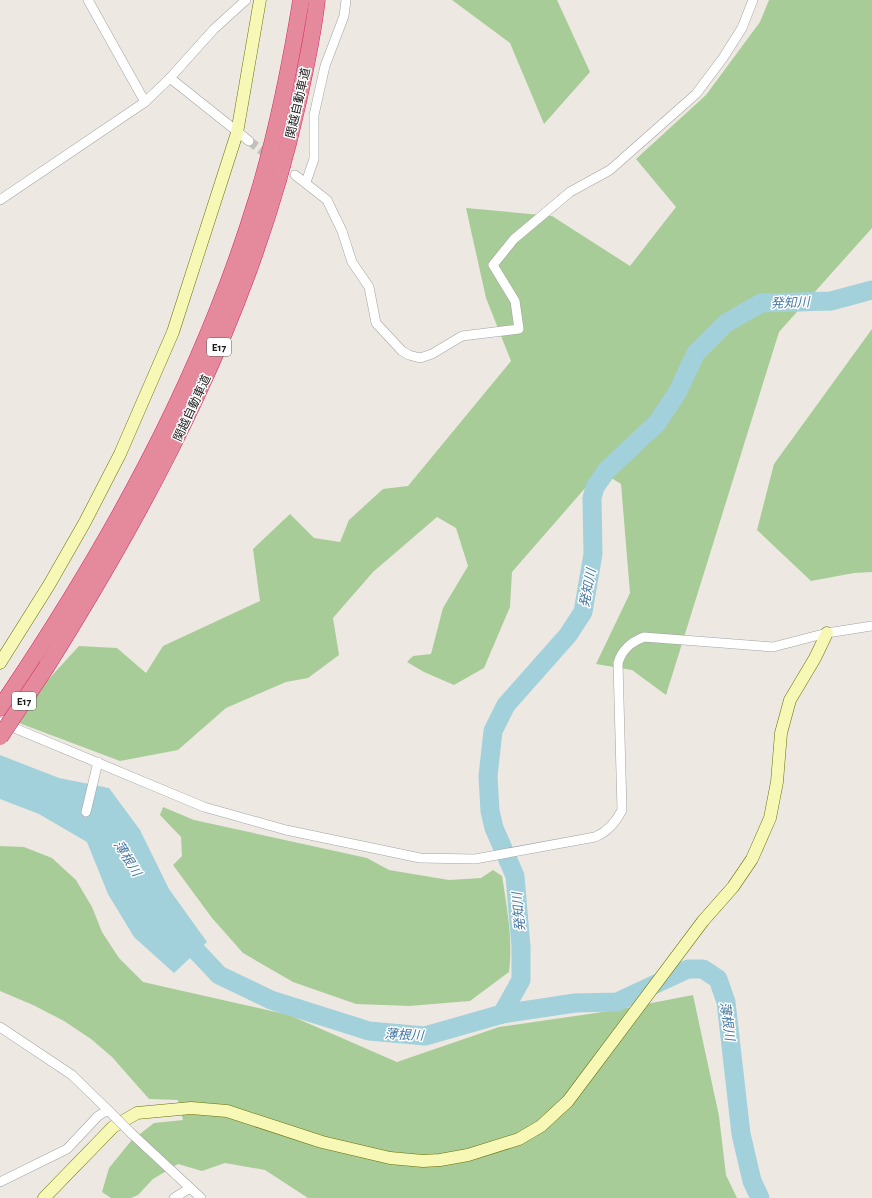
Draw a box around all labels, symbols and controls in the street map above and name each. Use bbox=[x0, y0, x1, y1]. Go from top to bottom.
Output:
street label: 関越自動車道 bbox=[283, 66, 312, 139]
water label: 発知川 bbox=[770, 295, 812, 311]
road number: E17 bbox=[207, 338, 231, 356]
street label: 関越自動車道 bbox=[170, 372, 213, 443]
water label: 発知川 bbox=[577, 566, 599, 609]
road number: E17 bbox=[12, 692, 36, 710]
water label: 薄根川 bbox=[111, 838, 144, 880]
water label: 発知川 bbox=[510, 890, 528, 932]
water label: 薄根川 bbox=[717, 1001, 737, 1043]
water label: 薄根川 bbox=[384, 1027, 426, 1043]

